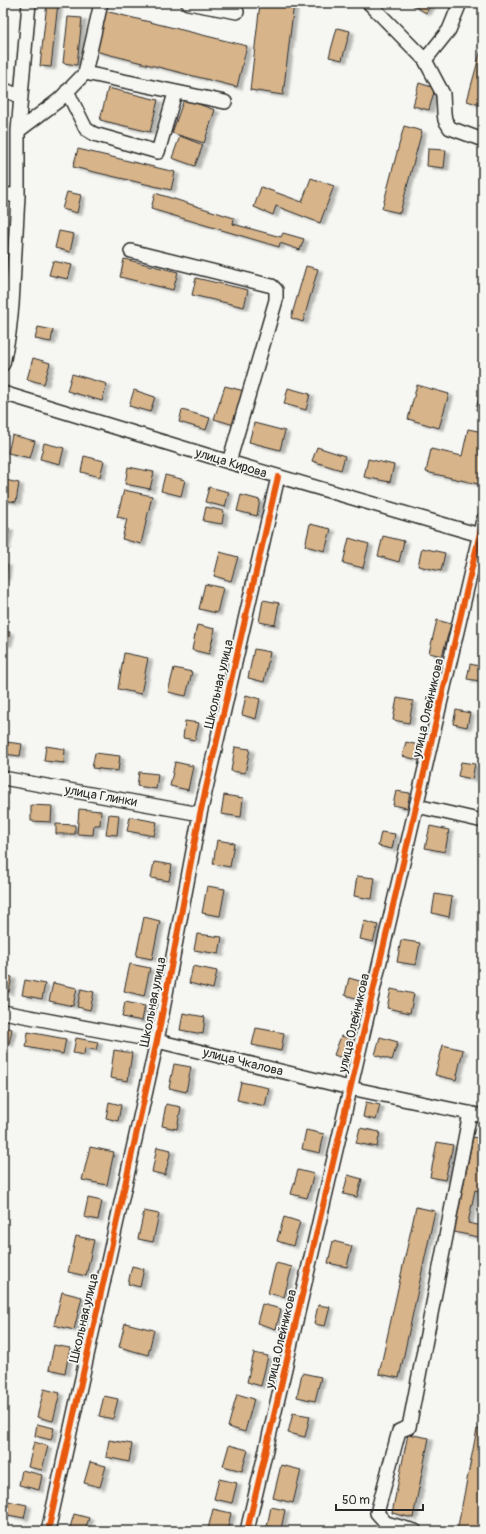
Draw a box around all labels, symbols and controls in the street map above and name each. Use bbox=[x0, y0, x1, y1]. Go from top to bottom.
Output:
street label: улица Кирова bbox=[192, 444, 269, 481]
street label: Школьная улица bbox=[201, 638, 237, 730]
street label: улица Олейникова bbox=[409, 657, 447, 760]
street label: улица Глинки bbox=[63, 782, 139, 810]
street label: Школьная улица bbox=[136, 956, 170, 1048]
street label: улица Олейникова bbox=[335, 972, 373, 1075]
street label: улица Чкалова bbox=[200, 1044, 285, 1080]
street label: Школьная улица bbox=[66, 1272, 102, 1364]
street label: улица Олейникова bbox=[262, 1288, 300, 1391]
scale bar bbox=[336, 1486, 423, 1512]
text: 50 m bbox=[342, 1493, 370, 1508]

